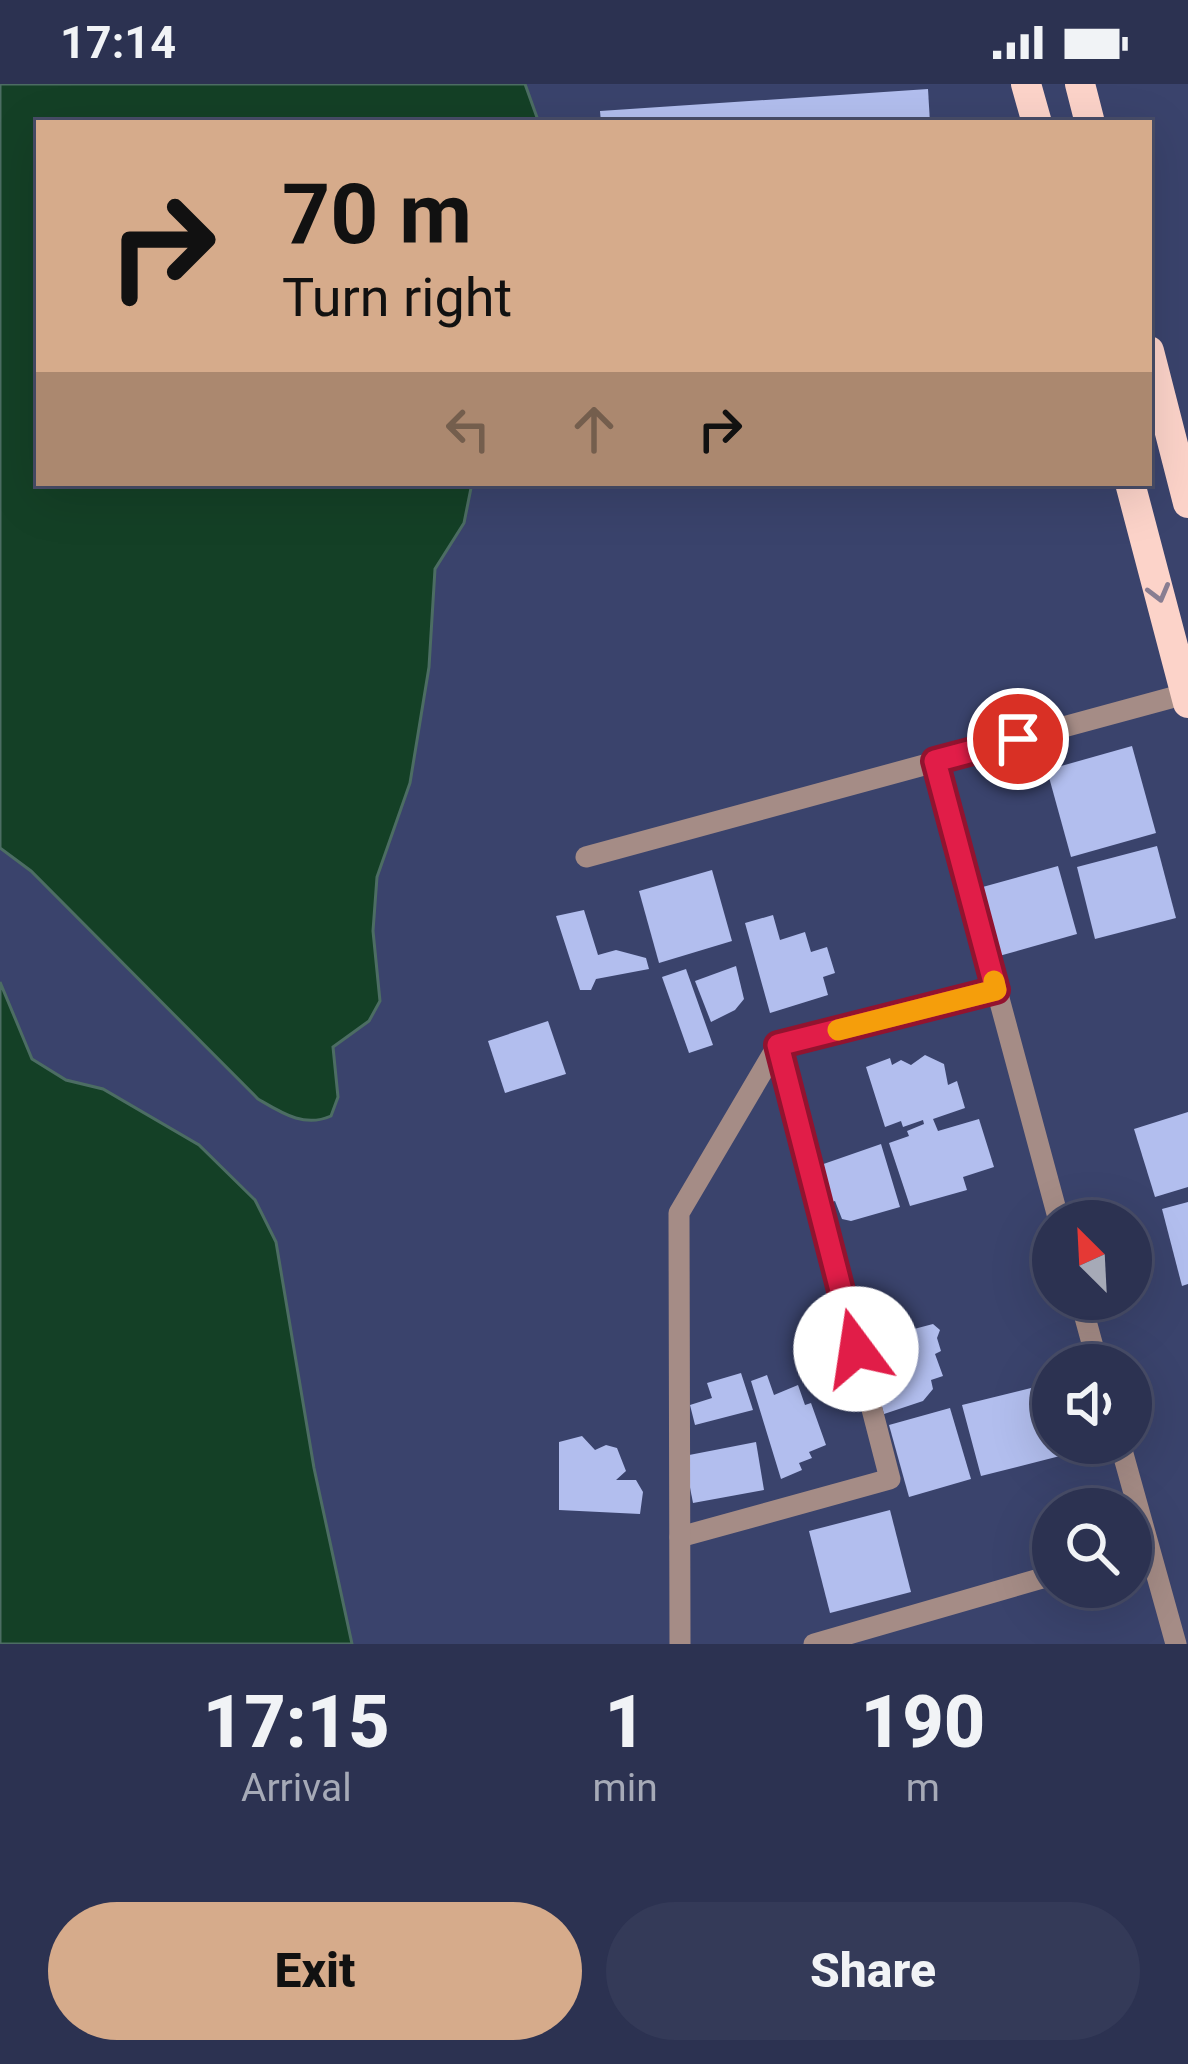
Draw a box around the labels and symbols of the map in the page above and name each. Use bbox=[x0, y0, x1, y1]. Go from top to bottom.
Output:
one-way arrow bbox=[1145, 582, 1170, 603]
pin bbox=[967, 688, 1069, 790]
north arrow bbox=[1032, 1200, 1152, 1320]
position arrow bbox=[793, 1286, 919, 1412]

